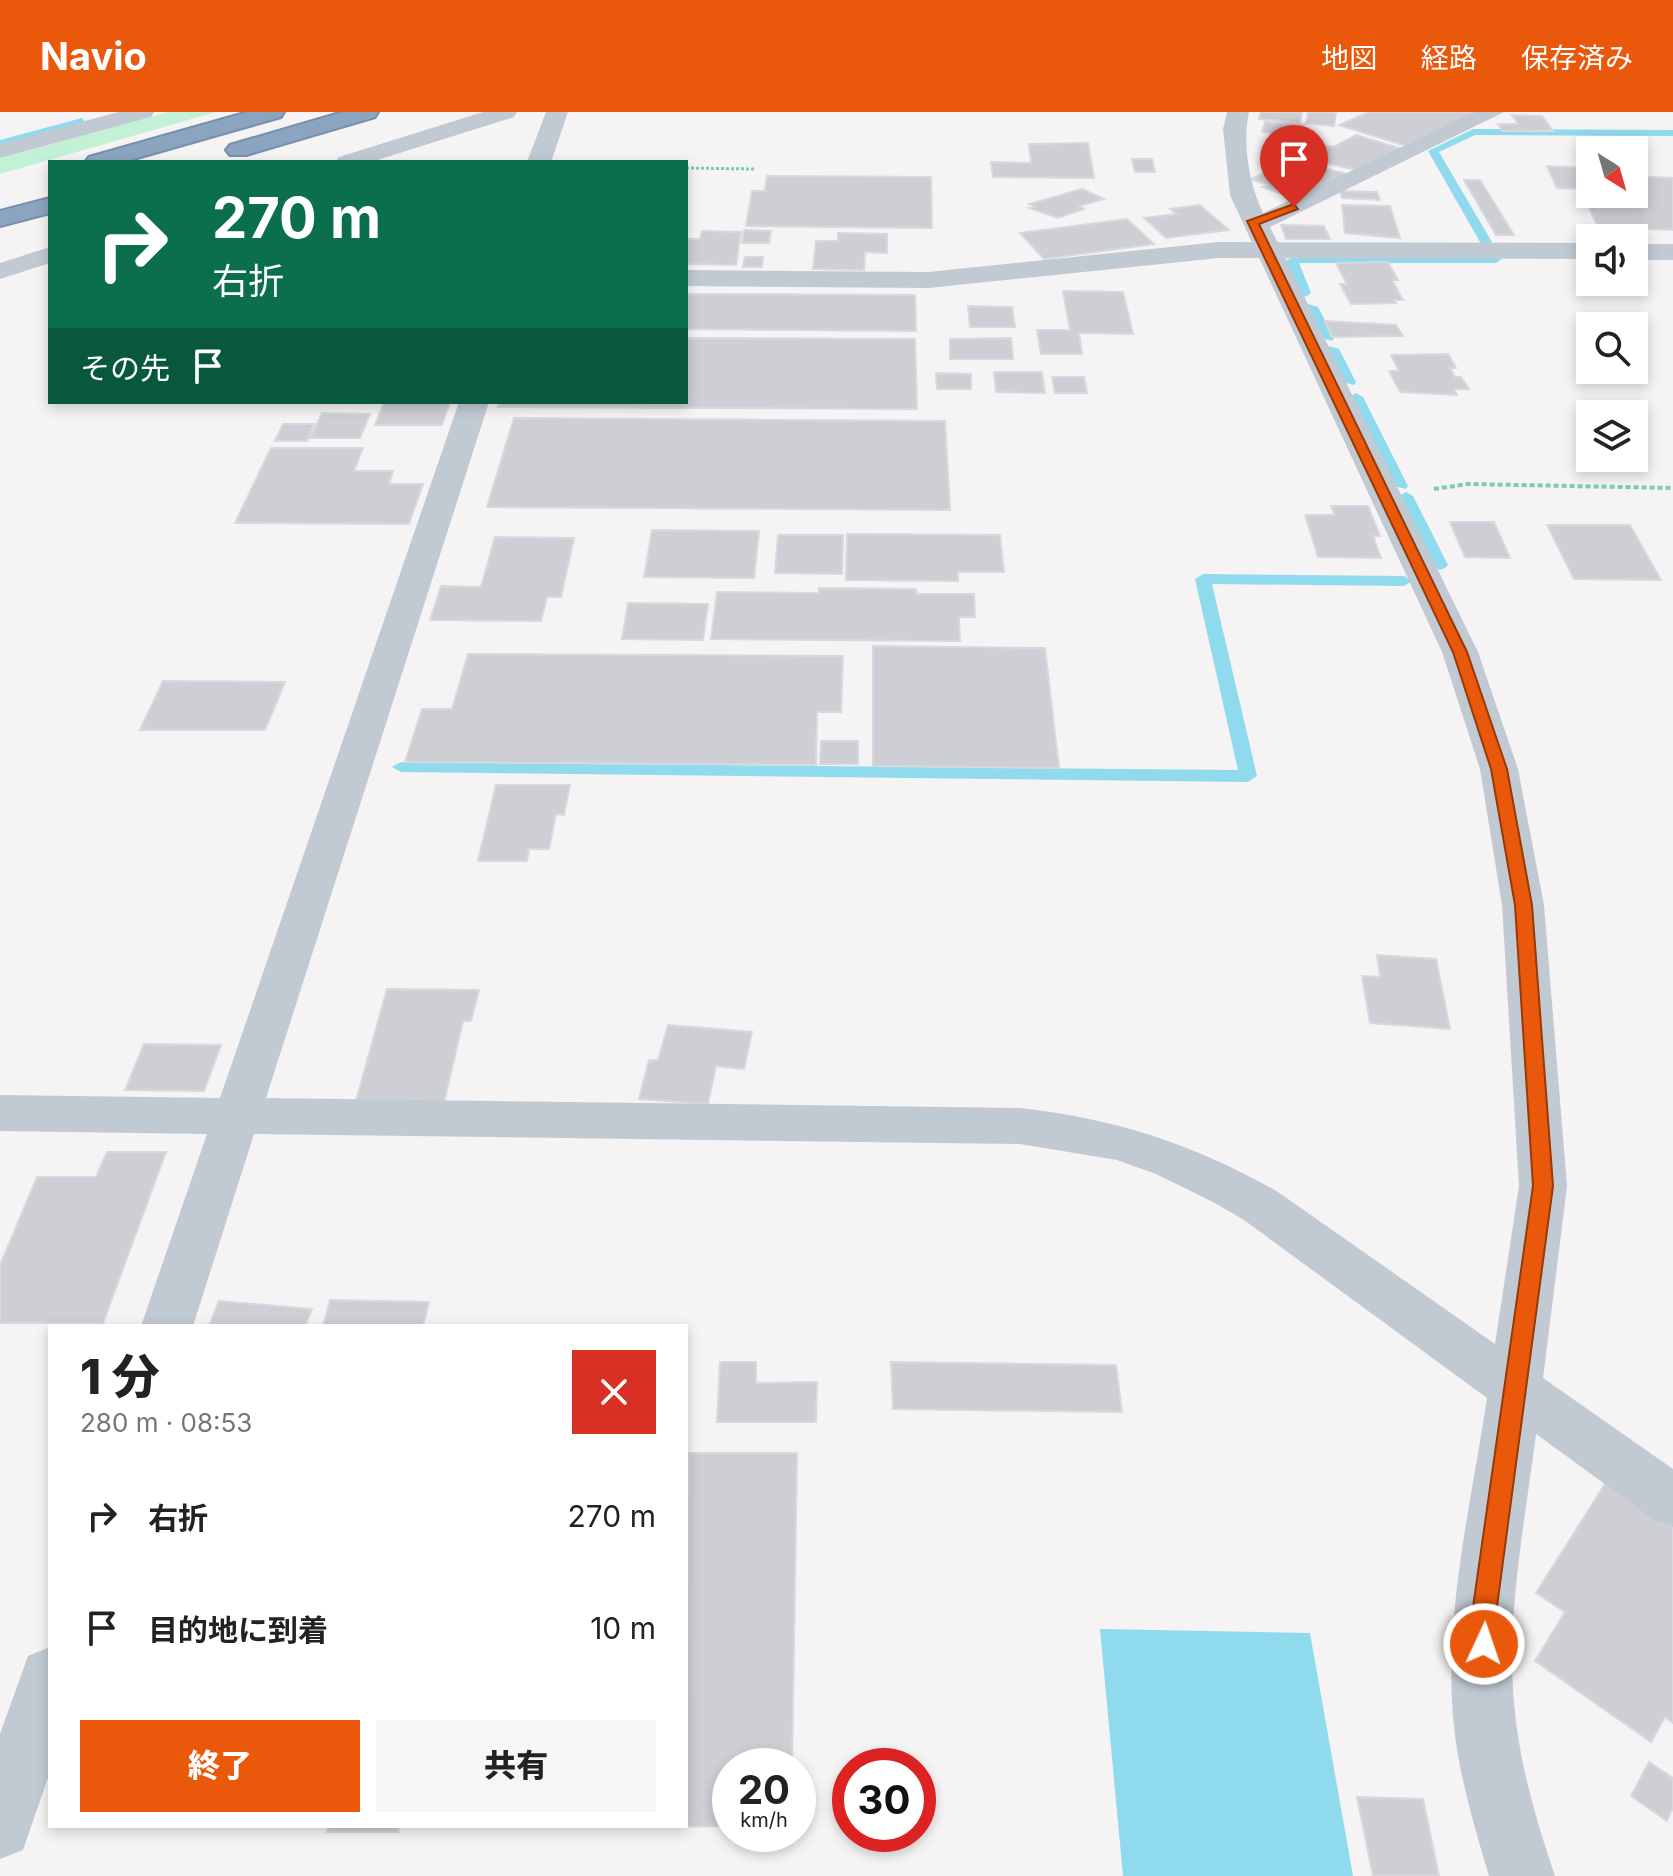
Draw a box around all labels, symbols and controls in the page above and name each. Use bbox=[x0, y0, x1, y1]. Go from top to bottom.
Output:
text: Navio bbox=[40, 33, 147, 79]
text: 地図 bbox=[1321, 41, 1377, 75]
text: 経路 bbox=[1421, 41, 1477, 75]
text: 保存済み bbox=[1521, 41, 1633, 75]
pin bbox=[1260, 125, 1328, 207]
north arrow bbox=[1576, 136, 1648, 208]
map controls bbox=[1576, 136, 1648, 472]
icon: arrive bbox=[1272, 137, 1316, 181]
text: 270 m bbox=[212, 184, 381, 252]
icon: right bbox=[80, 192, 184, 296]
button: sound bbox=[1576, 224, 1648, 296]
text: 右折 bbox=[212, 259, 284, 303]
button: search bbox=[1576, 312, 1648, 384]
icon: arrive bbox=[186, 344, 230, 388]
text: その先 bbox=[80, 350, 170, 386]
button: layers bbox=[1576, 400, 1648, 472]
text: 1 分 bbox=[80, 1347, 160, 1406]
button: close bbox=[572, 1350, 656, 1434]
text: 280 m · 08:53 bbox=[80, 1407, 252, 1438]
icon: right bbox=[80, 1494, 124, 1538]
text: 270 m bbox=[568, 1498, 656, 1534]
text: 右折 bbox=[148, 1500, 208, 1536]
position arrow bbox=[1442, 1602, 1526, 1686]
icon: arrive bbox=[80, 1606, 124, 1650]
text: 10 m bbox=[590, 1610, 656, 1646]
text: 目的地に到着 bbox=[148, 1612, 328, 1648]
button: 終了 bbox=[80, 1720, 360, 1812]
button: 共有 bbox=[376, 1720, 656, 1812]
speed limit sign: 30 bbox=[832, 1748, 936, 1852]
text: 20 bbox=[738, 1765, 790, 1814]
text: km/h bbox=[740, 1808, 788, 1832]

